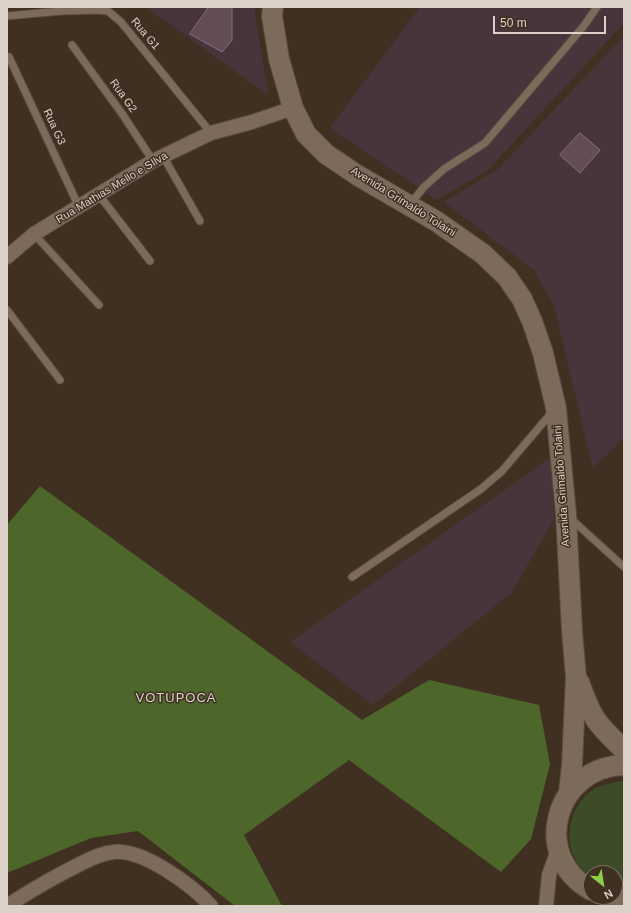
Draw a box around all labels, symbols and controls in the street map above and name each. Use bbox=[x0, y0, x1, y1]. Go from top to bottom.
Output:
scale bar bbox=[495, 8, 608, 34]
street label: Rua G1 bbox=[128, 15, 162, 53]
text: 50 m bbox=[500, 16, 527, 30]
street label: Rua G2 bbox=[107, 77, 139, 115]
street label: Rua G3 bbox=[40, 107, 68, 147]
street label: Rua Mathias Mello e SIlva bbox=[54, 149, 170, 227]
street label: Avenida Grimaldo Tolaini bbox=[348, 164, 458, 240]
street label: Avenida Grimaldo Tolaini bbox=[551, 425, 573, 547]
district label: VOTUPOCA bbox=[136, 690, 216, 706]
north arrow bbox=[583, 865, 623, 905]
text: N bbox=[602, 887, 615, 902]

